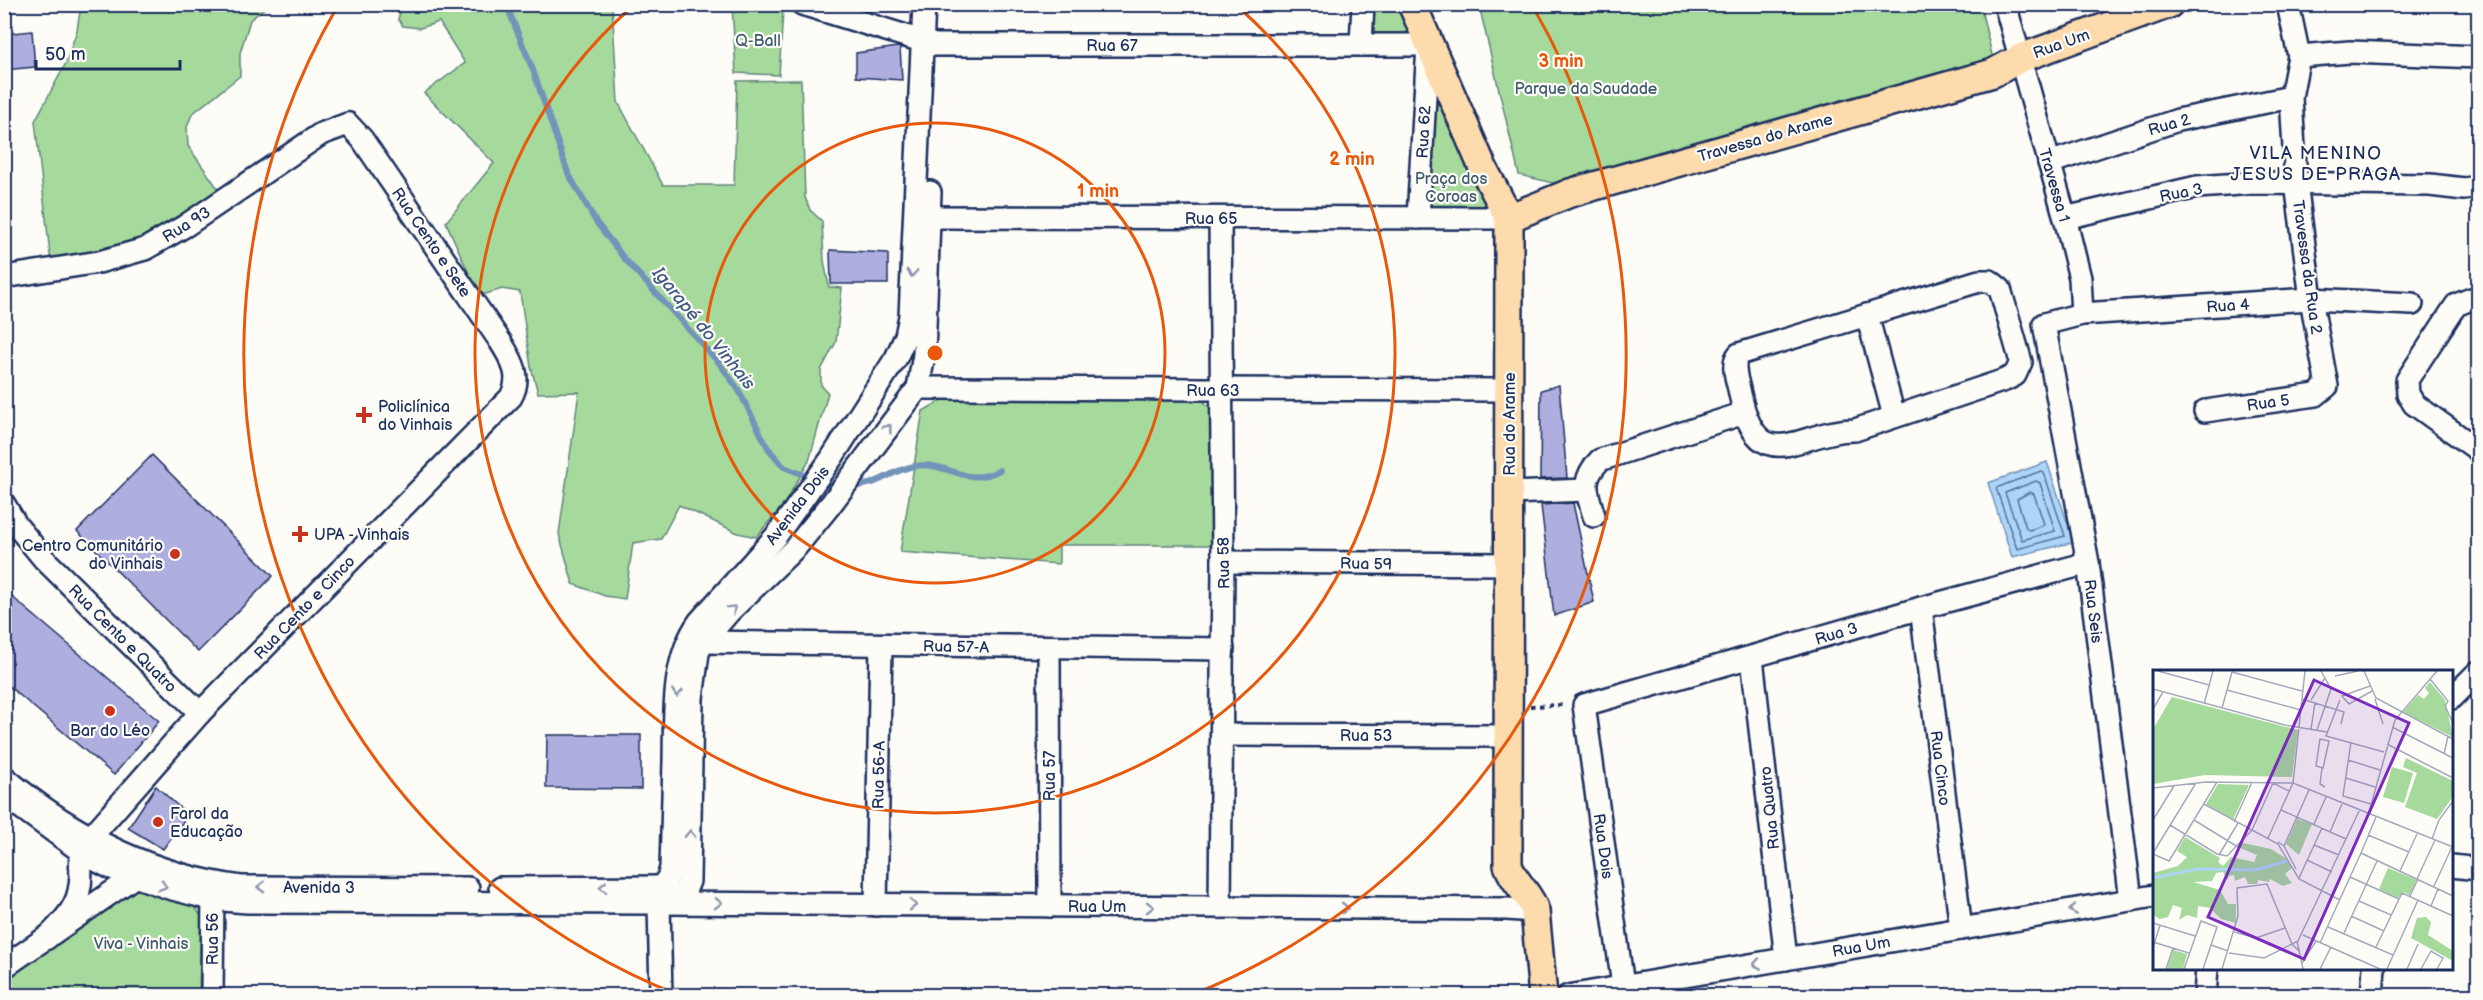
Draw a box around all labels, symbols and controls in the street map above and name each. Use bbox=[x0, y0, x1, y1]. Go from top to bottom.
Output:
street label: Rua Um bbox=[2031, 25, 2092, 63]
park label: Q-Ball bbox=[735, 32, 781, 51]
scale bar bbox=[36, 33, 180, 71]
street label: Rua 67 bbox=[1086, 37, 1138, 56]
text: 50 m bbox=[45, 44, 86, 65]
text: 3 min bbox=[1538, 51, 1584, 72]
park label: Parque da Saudade bbox=[1515, 80, 1658, 99]
street label: Rua 62 bbox=[1414, 105, 1435, 159]
street label: Travessa do Arame bbox=[1696, 110, 1835, 167]
street label: Rua 2 bbox=[2146, 110, 2193, 141]
district label: VILA MENINO JESUS DE PRAGA bbox=[2230, 143, 2402, 185]
street label: Travessa 1 bbox=[2034, 146, 2073, 224]
text: 2 min bbox=[1329, 149, 1375, 170]
park label: Praça dos Coroas bbox=[1415, 170, 1487, 207]
street label: Rua 3 bbox=[2158, 180, 2205, 207]
text: 1 min bbox=[1077, 181, 1119, 202]
street label: Rua Cento e Sete bbox=[387, 184, 475, 302]
street label: Travessa da Rua 2 bbox=[2288, 199, 2325, 336]
street label: Rua 93 bbox=[159, 203, 214, 247]
street label: Rua 65 bbox=[1185, 210, 1237, 229]
water label: Igarapé do Vinhais bbox=[647, 262, 759, 394]
one-way arrow bbox=[905, 268, 918, 277]
street label: Rua 4 bbox=[2206, 295, 2251, 317]
centre of rings bbox=[925, 343, 945, 363]
street label: Rua do Arame bbox=[1501, 372, 1520, 476]
street label: Rua 63 bbox=[1186, 382, 1240, 401]
street label: Rua 5 bbox=[2246, 391, 2291, 416]
place label: Policlínica do Vinhais bbox=[378, 398, 452, 435]
marker: Policlínica do Vinhais bbox=[355, 406, 373, 424]
one-way arrow bbox=[880, 424, 891, 435]
street label: Avenida Dois bbox=[762, 463, 834, 549]
marker: UPA - Vinhais bbox=[291, 525, 309, 543]
place label: UPA - Vinhais bbox=[314, 526, 410, 545]
place label: Centro Comunitário do Vinhais bbox=[22, 537, 163, 574]
street label: Rua 58 bbox=[1215, 537, 1234, 589]
marker: Centro Comunitário do Vinhais bbox=[168, 547, 182, 561]
street label: Rua Cento e Cinco bbox=[251, 552, 359, 664]
street label: Rua 59 bbox=[1340, 555, 1392, 574]
street label: Rua Seis bbox=[2079, 578, 2106, 644]
street label: Rua Cento e Quatro bbox=[64, 581, 180, 697]
one-way arrow bbox=[725, 606, 736, 616]
street label: Rua 3 bbox=[1813, 619, 1860, 650]
street label: Rua 57-A bbox=[923, 637, 989, 658]
inset map bbox=[2153, 670, 2453, 970]
one-way arrow bbox=[671, 689, 684, 698]
marker: Bar do Léo bbox=[103, 704, 117, 718]
place label: Bar do Léo bbox=[70, 722, 150, 741]
street label: Rua 53 bbox=[1340, 727, 1392, 746]
street label: Rua Cinco bbox=[1925, 730, 1954, 807]
street label: Rua 56-A bbox=[869, 741, 890, 809]
street label: Rua 57 bbox=[1041, 751, 1060, 801]
street label: Rua Quatro bbox=[1757, 765, 1784, 850]
place label: Farol da Educação bbox=[170, 805, 243, 842]
street label: Rua Dois bbox=[1589, 812, 1617, 880]
marker: Farol da Educação bbox=[151, 815, 165, 829]
one-way arrow bbox=[684, 829, 696, 838]
one-way arrow bbox=[157, 879, 168, 891]
street label: Avenida 3 bbox=[283, 879, 355, 898]
one-way arrow bbox=[256, 881, 265, 893]
one-way arrow bbox=[598, 881, 607, 894]
one-way arrow bbox=[713, 897, 722, 909]
street label: Rua Um bbox=[1068, 898, 1126, 917]
one-way arrow bbox=[908, 899, 917, 911]
one-way arrow bbox=[1145, 901, 1154, 913]
one-way arrow bbox=[1340, 902, 1349, 914]
one-way arrow bbox=[2069, 903, 2079, 916]
street label: Rua 56 bbox=[204, 912, 223, 965]
street label: Rua Um bbox=[1831, 933, 1892, 962]
park label: Viva - Vinhais bbox=[94, 935, 188, 954]
one-way arrow bbox=[1752, 957, 1762, 970]

